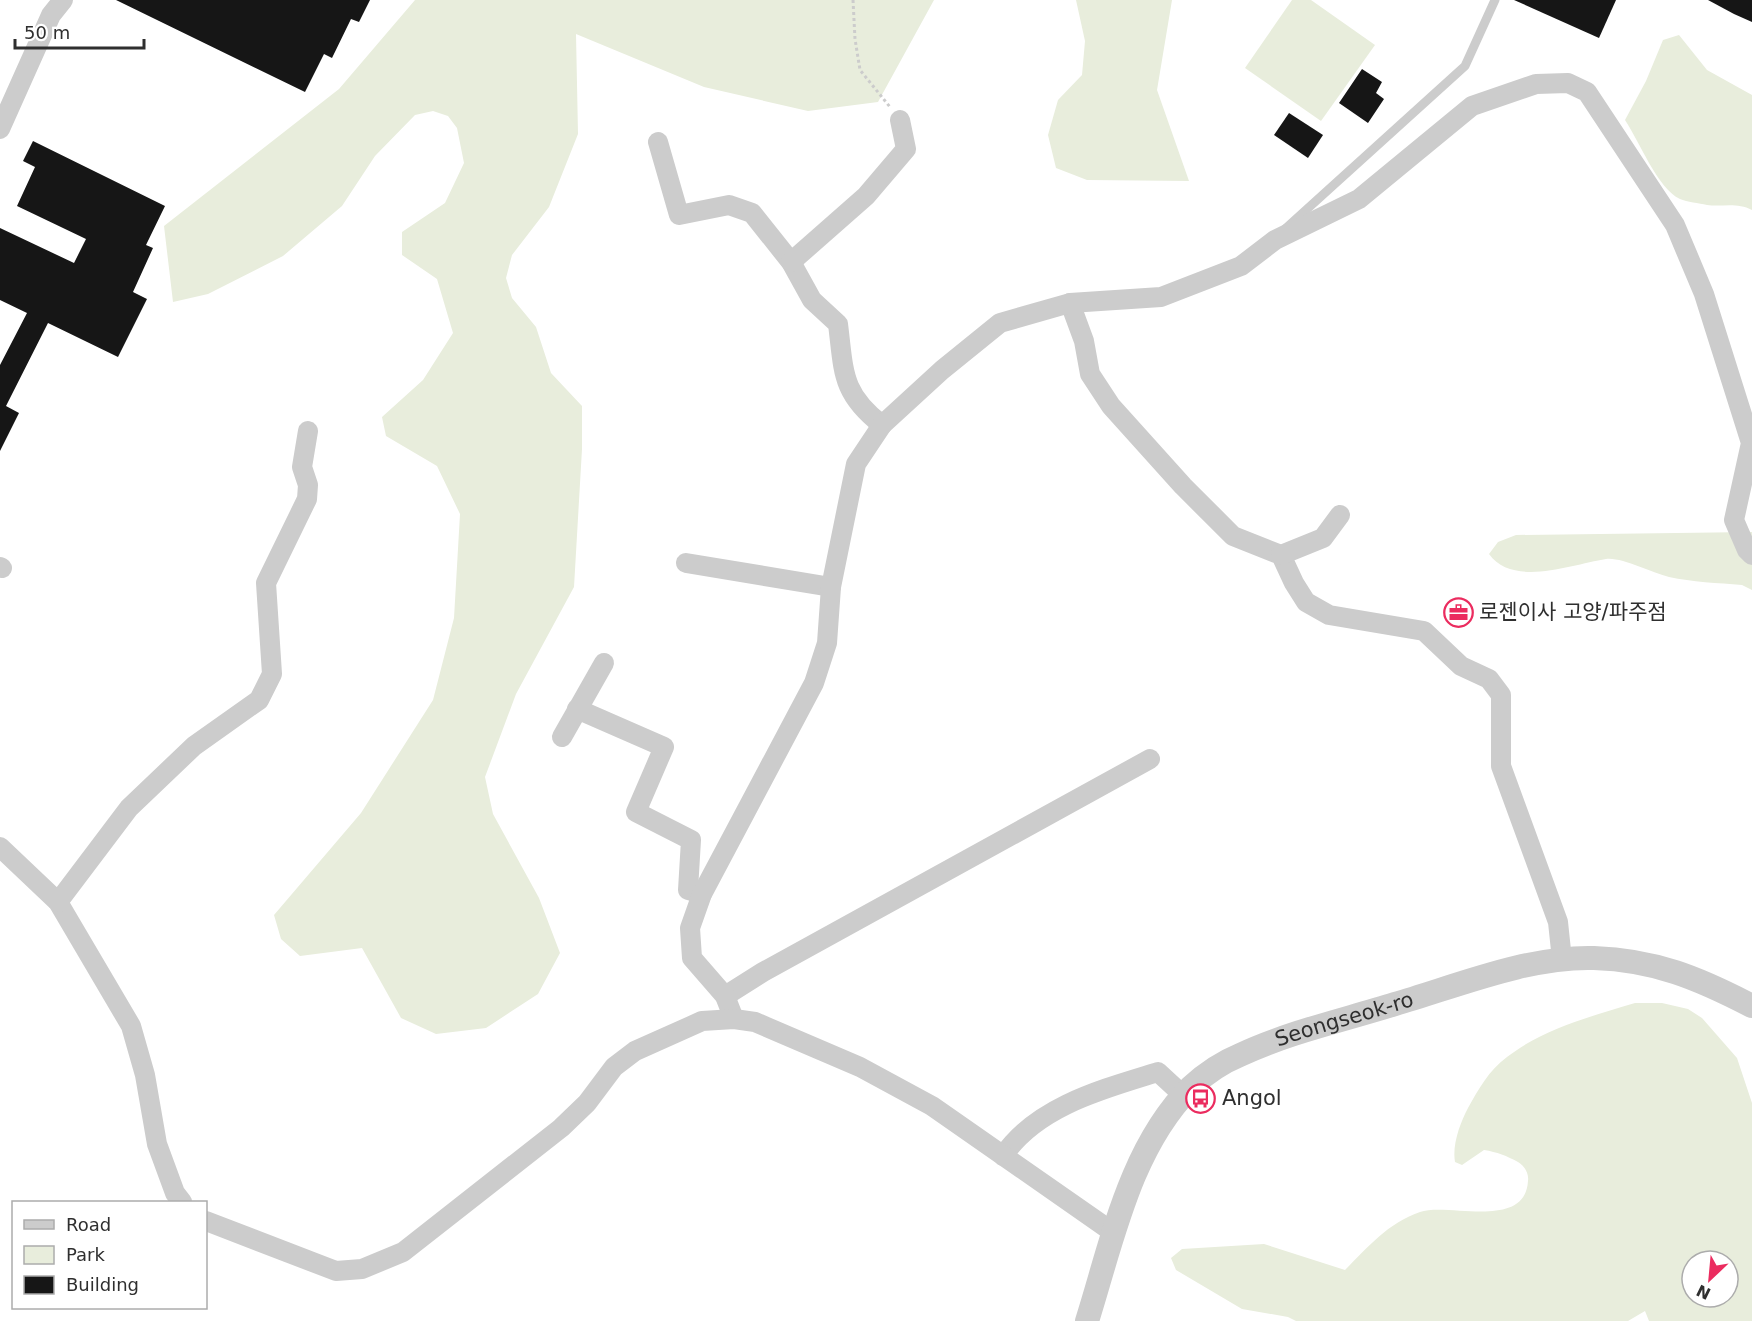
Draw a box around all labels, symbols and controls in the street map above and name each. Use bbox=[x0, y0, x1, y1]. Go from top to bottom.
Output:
scale bar bbox=[15, 12, 144, 50]
text: 50 m bbox=[24, 22, 70, 43]
office icon: 로젠이사 고양/파주점 bbox=[1442, 596, 1474, 628]
place label: 로젠이사 고양/파주점 bbox=[1479, 600, 1667, 624]
street label: Seongseok-ro bbox=[1272, 987, 1416, 1052]
bus stop icon: Angol bbox=[1185, 1082, 1217, 1114]
place label: Angol bbox=[1222, 1086, 1282, 1110]
legend bbox=[12, 1201, 207, 1309]
text: Road bbox=[66, 1214, 111, 1235]
text: Park bbox=[66, 1244, 105, 1265]
north arrow bbox=[1680, 1249, 1740, 1309]
text: Building bbox=[66, 1274, 139, 1295]
text: N bbox=[1693, 1281, 1714, 1304]

